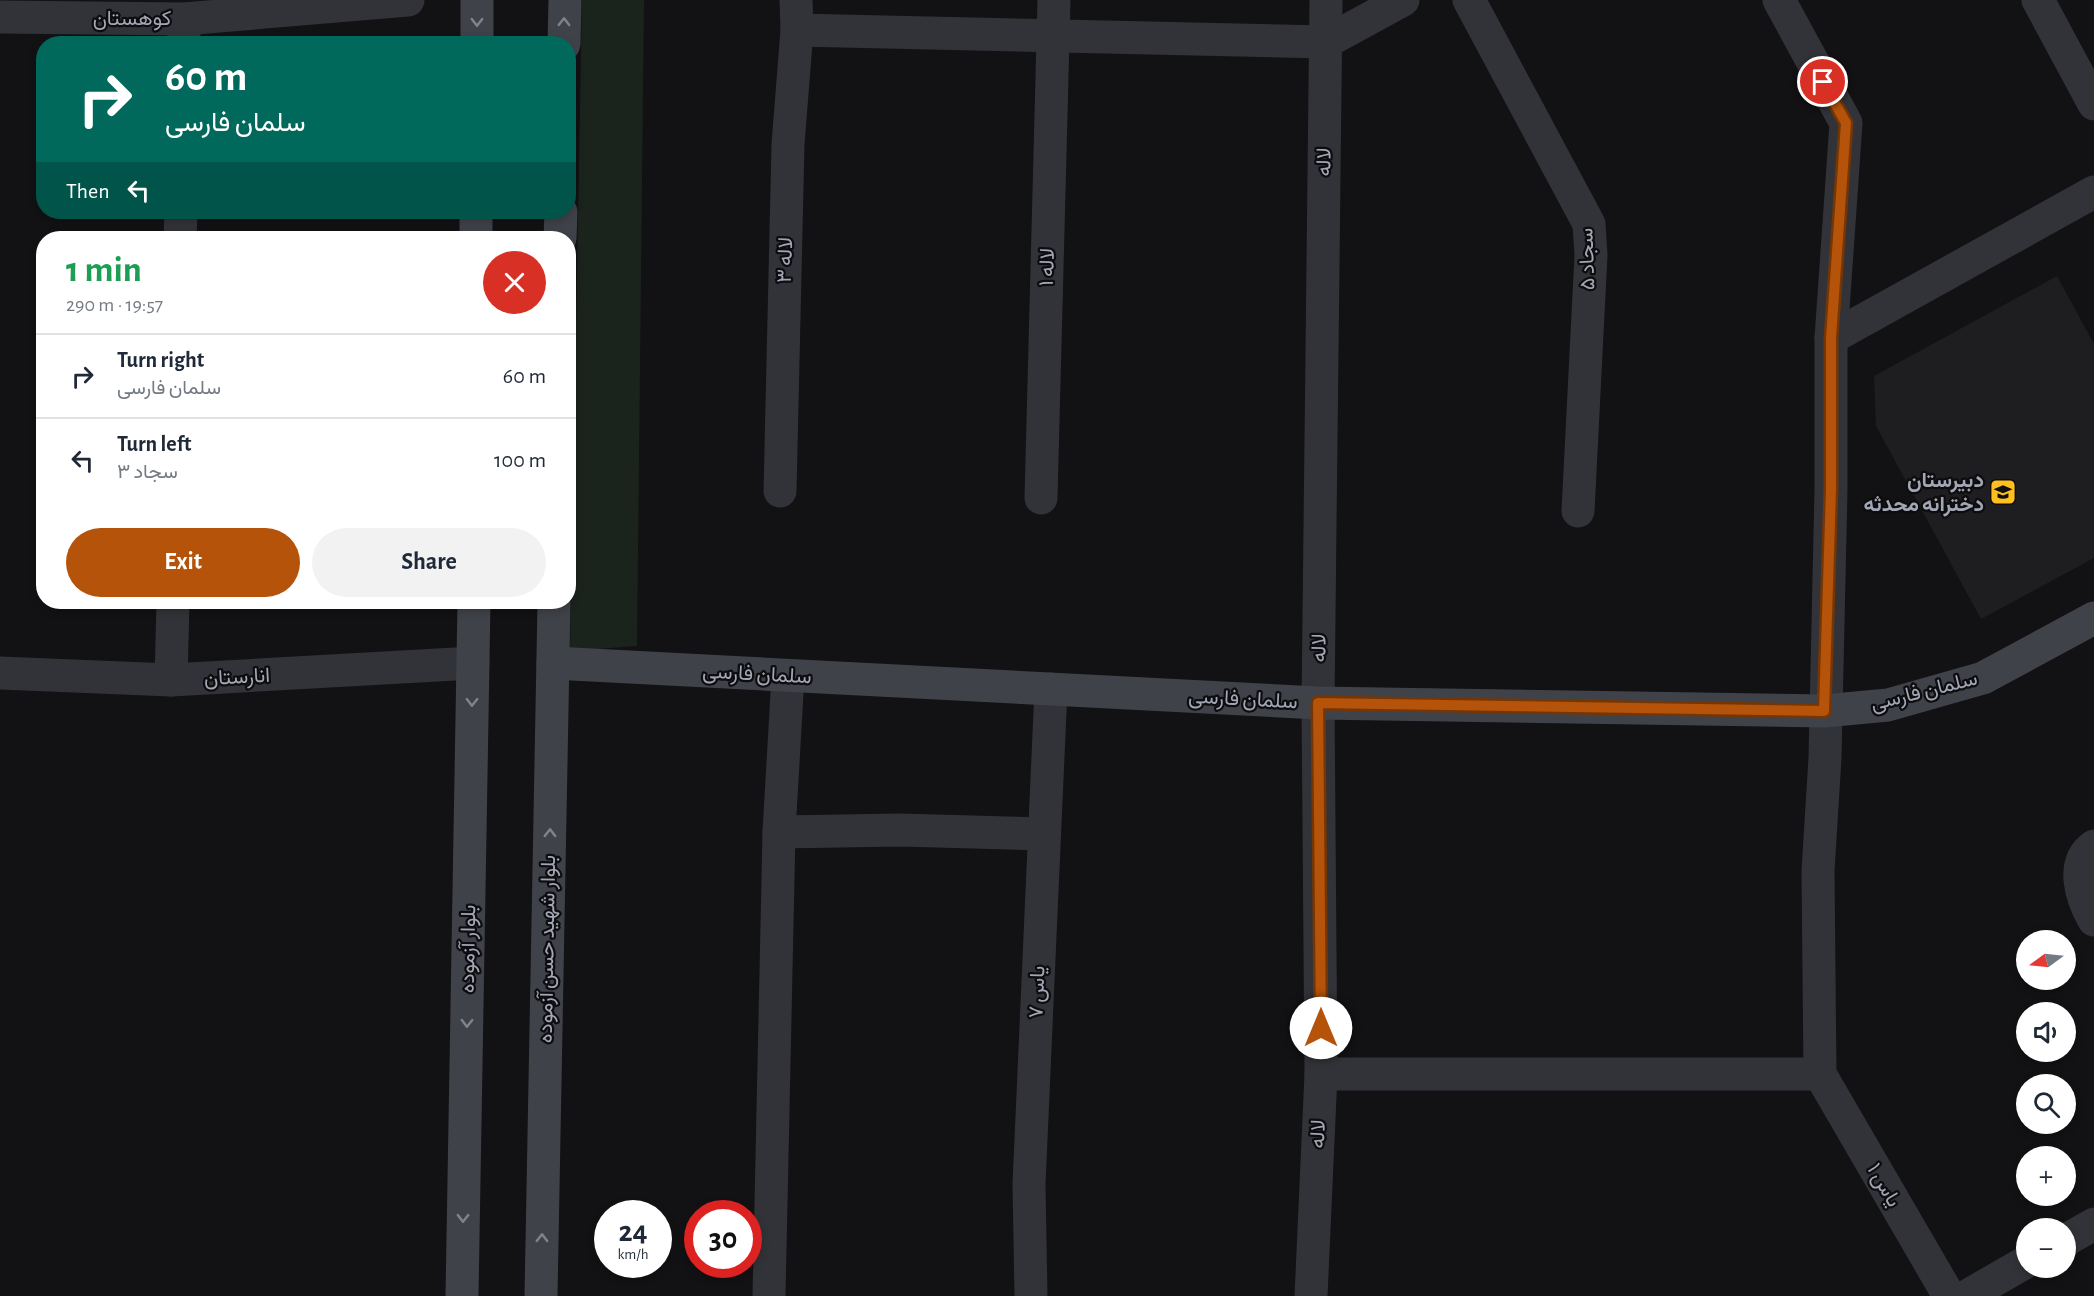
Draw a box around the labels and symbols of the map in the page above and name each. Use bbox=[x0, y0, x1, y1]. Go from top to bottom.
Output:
street label: کوهستان bbox=[93, 8, 171, 31]
one-way arrow bbox=[471, 17, 483, 26]
one-way arrow bbox=[558, 17, 570, 26]
pin bbox=[1797, 56, 1848, 107]
street label: لاله bbox=[1313, 147, 1335, 177]
street label: سجاد ۵ bbox=[1575, 227, 1600, 290]
street label: لاله ۳ bbox=[774, 237, 796, 283]
street label: لاله ۱ bbox=[1036, 247, 1058, 287]
place label: دبیرستان دخترانه محدثه bbox=[1863, 470, 1984, 517]
school or university icon: دبیرستان دخترانه محدثه bbox=[1988, 477, 2018, 507]
street label: لاله bbox=[1308, 633, 1330, 663]
street label: سلمان فارسی bbox=[702, 661, 812, 689]
street label: انارستان bbox=[203, 665, 271, 691]
street label: سلمان فارسی bbox=[1868, 668, 1980, 716]
street label: سلمان فارسی bbox=[1188, 686, 1298, 714]
one-way arrow bbox=[466, 697, 479, 706]
one-way arrow bbox=[543, 828, 556, 837]
street label: بلوار شهید حسن آزموده bbox=[535, 855, 561, 1043]
street label: بلوار آزموده bbox=[457, 905, 481, 993]
north arrow bbox=[2016, 930, 2076, 990]
street label: یاس ۷ bbox=[1026, 965, 1049, 1019]
position arrow bbox=[1289, 996, 1353, 1060]
one-way arrow bbox=[460, 1018, 473, 1027]
street label: لاله bbox=[1307, 1119, 1329, 1149]
street label: یاس ۱ bbox=[1862, 1160, 1905, 1211]
speed limit sign: 30 bbox=[684, 1200, 762, 1278]
one-way arrow bbox=[457, 1213, 469, 1222]
one-way arrow bbox=[536, 1233, 548, 1242]

